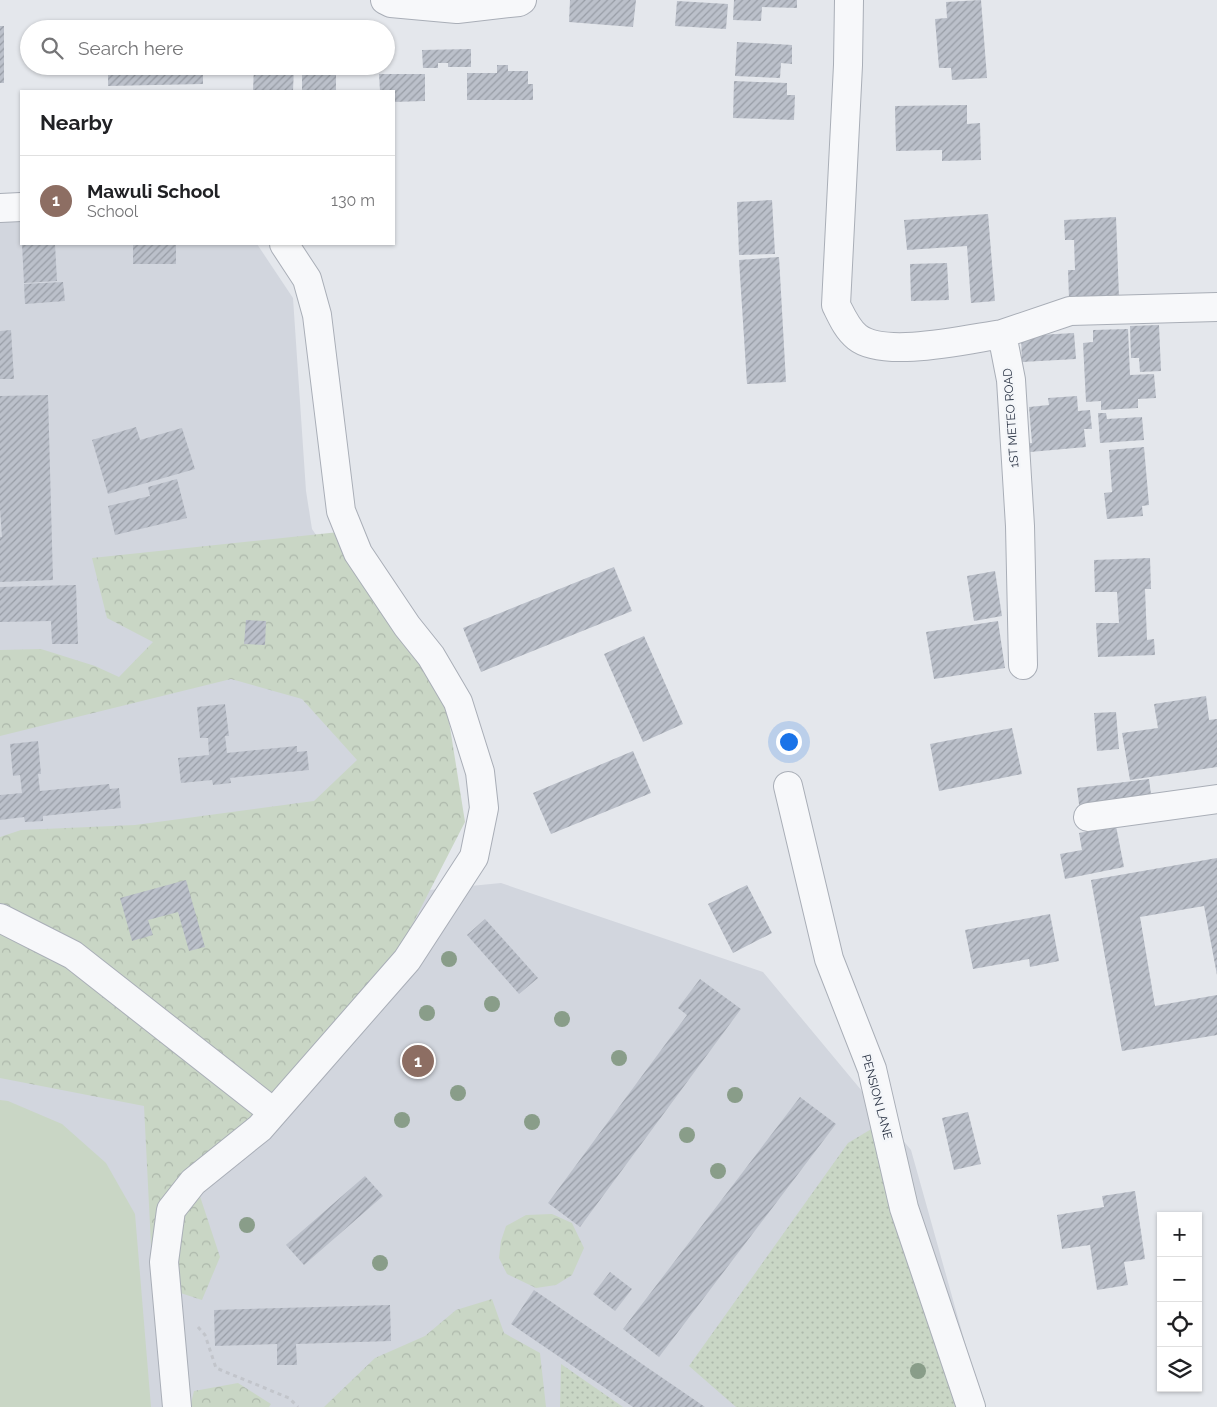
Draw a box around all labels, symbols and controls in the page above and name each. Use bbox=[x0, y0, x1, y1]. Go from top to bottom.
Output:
search box bbox=[20, 20, 395, 75]
icon: search bbox=[38, 34, 66, 62]
text: Search here bbox=[78, 37, 184, 59]
text: Nearby bbox=[40, 110, 113, 135]
text: Mawuli School bbox=[87, 180, 220, 202]
text: 1 bbox=[52, 191, 60, 210]
text: 130 m bbox=[331, 191, 375, 210]
text: School bbox=[87, 202, 138, 221]
street label: 1ST METEO ROAD bbox=[1000, 367, 1021, 468]
your location bbox=[776, 729, 802, 755]
pin: 1 bbox=[402, 1042, 434, 1080]
street label: PENSION LANE bbox=[859, 1053, 895, 1141]
map controls bbox=[1157, 1212, 1202, 1392]
button: + bbox=[1157, 1212, 1202, 1257]
button: − bbox=[1157, 1257, 1202, 1302]
button: locate bbox=[1157, 1302, 1202, 1347]
button: layers bbox=[1157, 1347, 1202, 1392]

